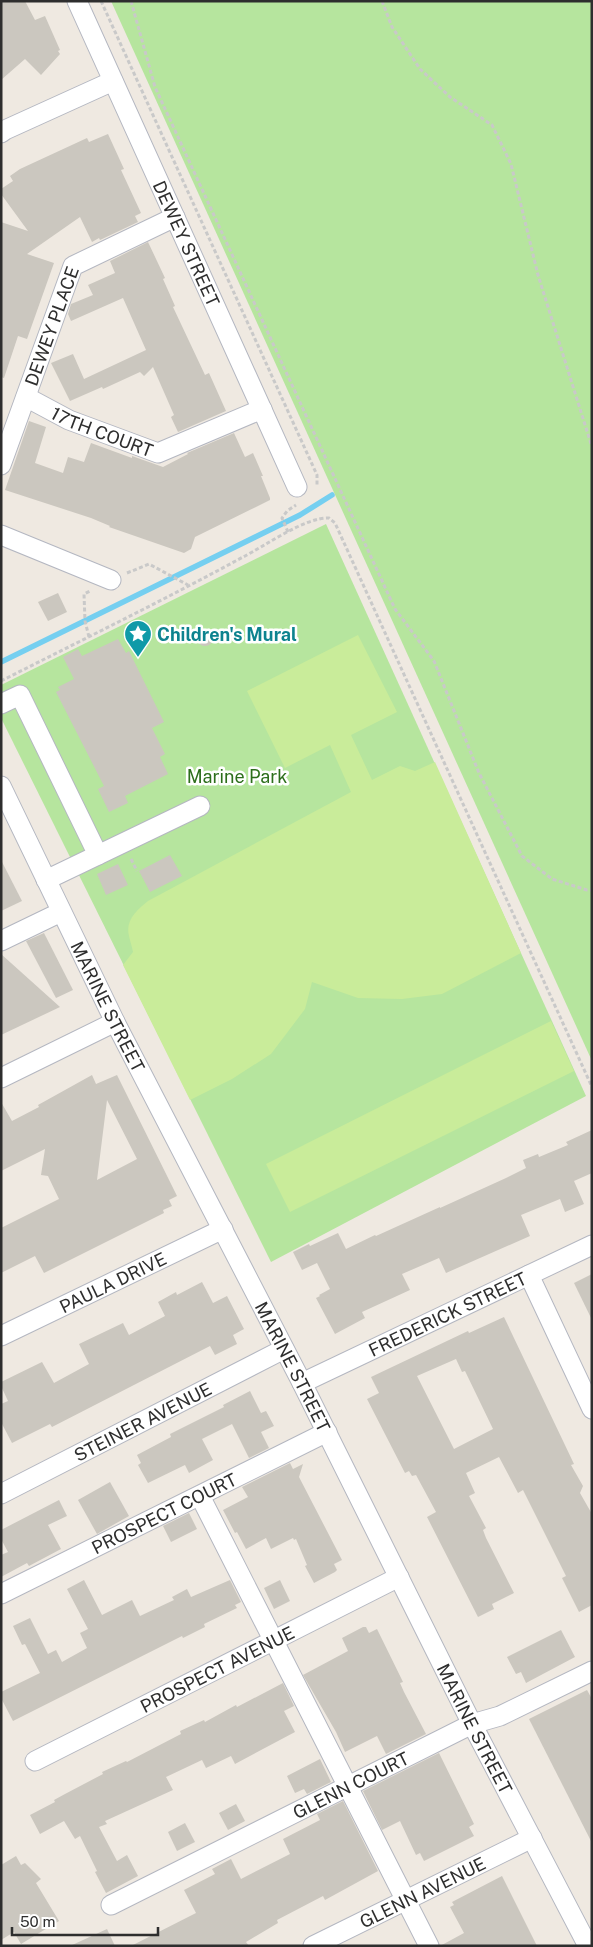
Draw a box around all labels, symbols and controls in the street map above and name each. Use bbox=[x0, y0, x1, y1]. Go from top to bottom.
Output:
street label: DEWEY STREET bbox=[149, 177, 224, 310]
street label: DEWEY PLACE bbox=[20, 263, 83, 388]
street label: 17TH COURT bbox=[48, 402, 156, 461]
place icon: Children's Mural bbox=[123, 619, 153, 658]
place label: Children's Mural bbox=[157, 624, 297, 645]
park label: Marine Park bbox=[187, 766, 287, 787]
street label: MARINE STREET bbox=[67, 938, 150, 1076]
street label: PAULA DRIVE bbox=[56, 1248, 170, 1317]
street label: FREDERICK STREET bbox=[365, 1267, 530, 1360]
street label: MARINE STREET bbox=[251, 1298, 335, 1435]
street label: STEINER AVENUE bbox=[70, 1378, 215, 1465]
street label: PROSPECT COURT bbox=[88, 1468, 240, 1558]
street label: PROSPECT AVENUE bbox=[137, 1621, 298, 1717]
street label: MARINE STREET bbox=[433, 1660, 517, 1797]
street label: GLENN COURT bbox=[289, 1747, 412, 1823]
street label: GLENN AVENUE bbox=[356, 1852, 489, 1932]
scale bar bbox=[12, 1904, 159, 1936]
text: 50 m bbox=[20, 1913, 55, 1930]

